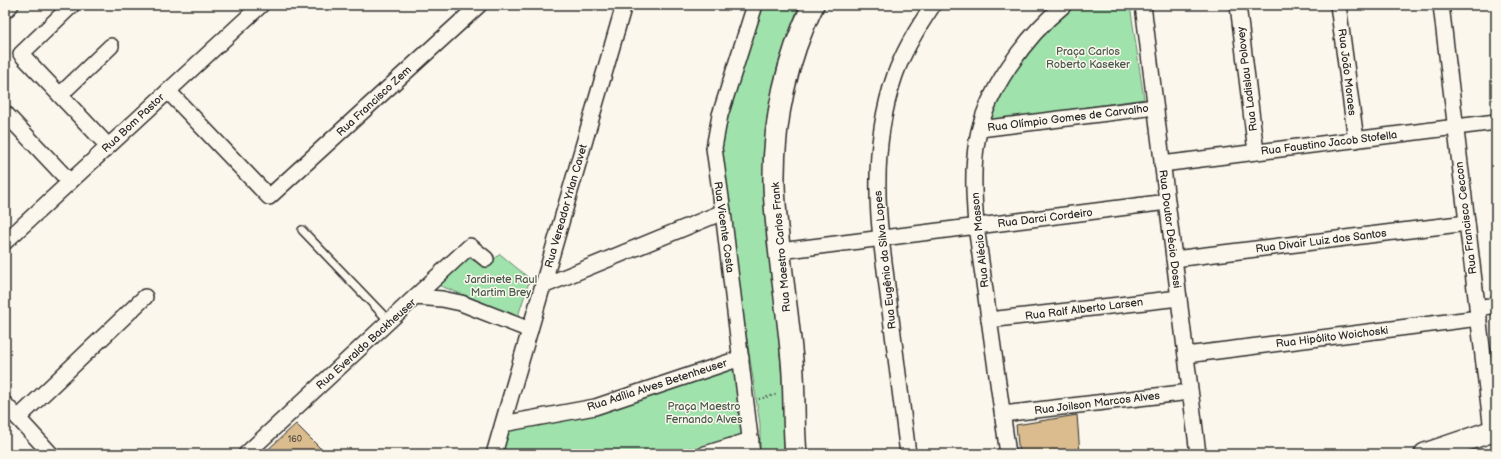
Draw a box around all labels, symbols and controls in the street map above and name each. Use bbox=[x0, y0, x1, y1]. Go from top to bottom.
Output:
street label: Rua Ladislau Polovey bbox=[1234, 26, 1260, 132]
street label: Rua João Moraes bbox=[1335, 28, 1359, 117]
park label: Praça Carlos Roberto Kaseker bbox=[1046, 45, 1131, 71]
street label: Rua Francisco Zem bbox=[334, 63, 414, 139]
street label: Rua Bom Pastor bbox=[99, 90, 168, 155]
street label: Rua Olímpio Gomes de Carvalho bbox=[987, 102, 1149, 134]
street label: Rua Faustino Jacob Stofella bbox=[1260, 128, 1398, 158]
street label: Rua Vereador Yrlan Cavet bbox=[542, 142, 590, 269]
street label: Rua Francisco Ceccon bbox=[1453, 161, 1479, 275]
street label: Rua Doutor Décio Dossi bbox=[1156, 169, 1184, 289]
street label: Rua Vicente Costa bbox=[711, 180, 737, 274]
street label: Rua Maestro Carlos Frank bbox=[769, 181, 793, 313]
street label: Rua Eugênio da Silva Lopes bbox=[871, 190, 899, 330]
street label: Rua Alécio Masson bbox=[969, 192, 991, 288]
street label: Rua Darci Cordeiro bbox=[997, 206, 1093, 230]
street label: Rua Divair Luiz dos Santos bbox=[1255, 226, 1388, 255]
park label: Jardinete Raul Martim Brey bbox=[465, 273, 537, 299]
street label: Rua Everaldo Backheuser bbox=[313, 295, 419, 392]
street label: Rua Ralf Alberto Larsen bbox=[1024, 295, 1144, 323]
street label: Rua Hipólito Woichoski bbox=[1275, 324, 1389, 350]
street label: Rua Adília Alves Betenheuser bbox=[585, 356, 730, 414]
street label: Rua Joilson Marcos Alves bbox=[1033, 389, 1161, 417]
park label: Praça Maestro Fernando Alves bbox=[665, 400, 743, 426]
house number: 160 bbox=[288, 434, 302, 445]

